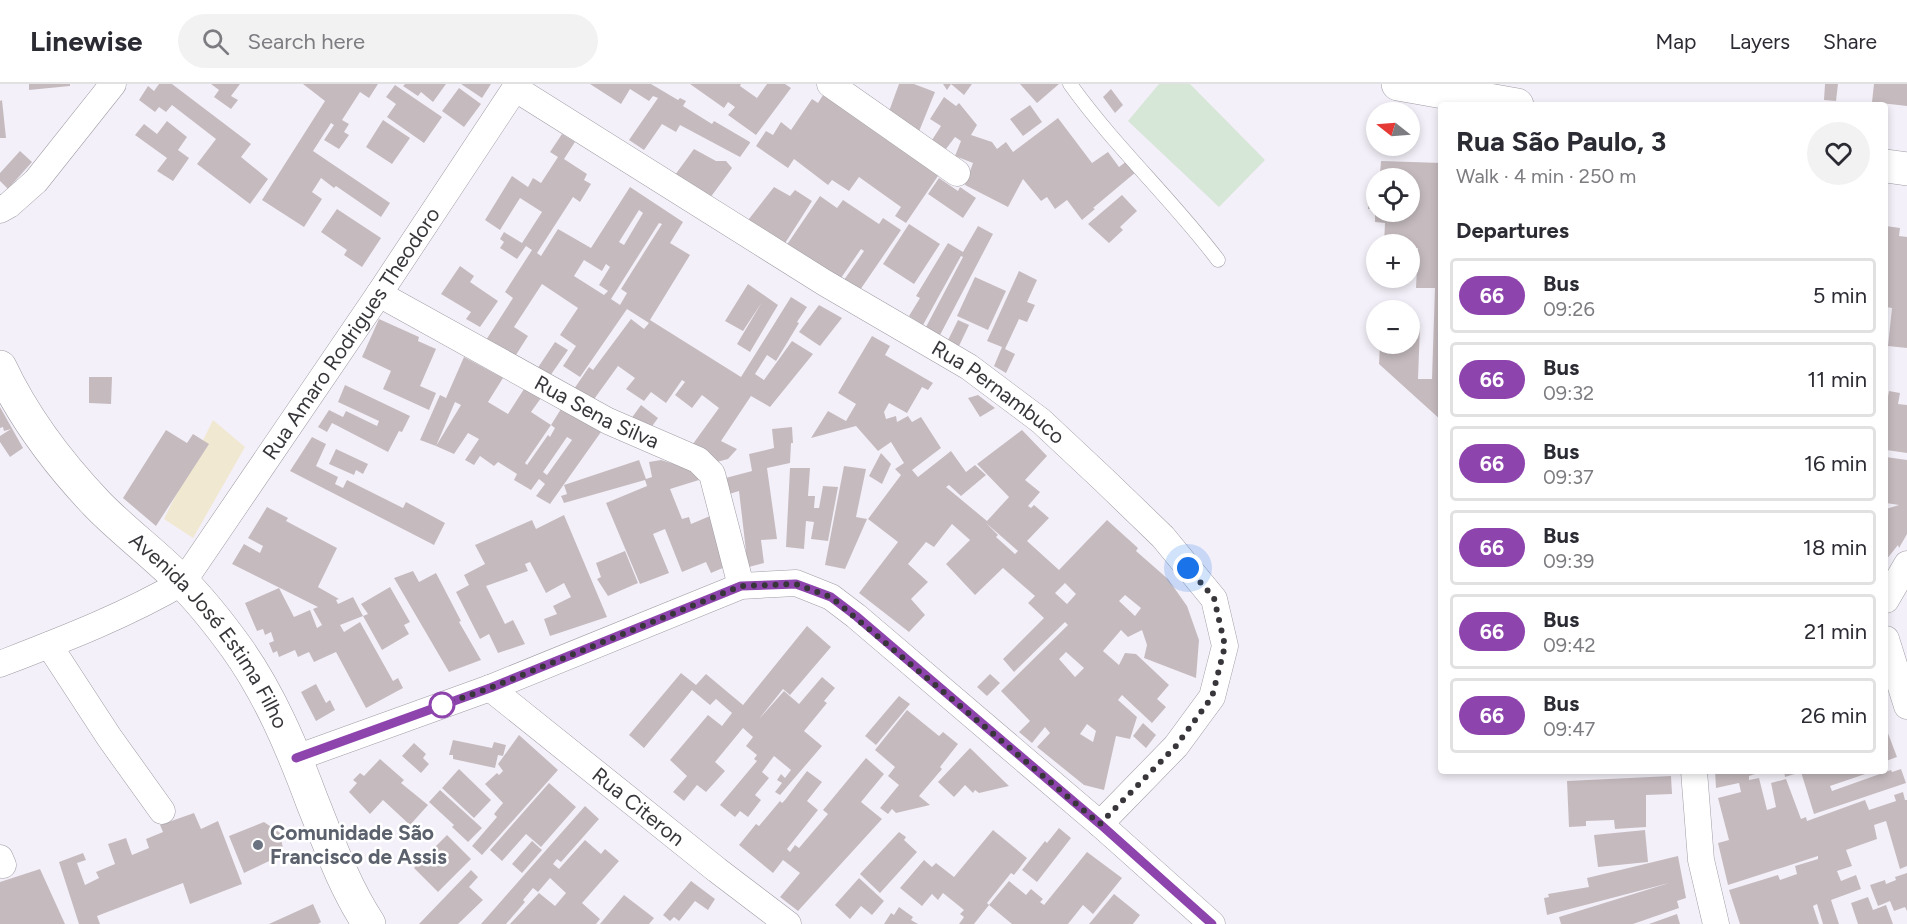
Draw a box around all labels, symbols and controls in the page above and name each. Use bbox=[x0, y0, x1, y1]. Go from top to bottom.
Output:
search box bbox=[178, 14, 598, 68]
text: Linewise bbox=[30, 24, 142, 58]
icon: search bbox=[199, 25, 232, 58]
text: Search here bbox=[247, 28, 365, 55]
text: Map bbox=[1656, 29, 1696, 54]
text: Layers bbox=[1729, 29, 1790, 54]
text: Share bbox=[1823, 29, 1877, 54]
north arrow bbox=[1366, 102, 1420, 156]
map controls bbox=[1366, 102, 1420, 354]
button: heart bbox=[1807, 122, 1870, 185]
text: Rua São Paulo, 3 bbox=[1456, 124, 1666, 158]
text: Walk · 4 min · 250 m bbox=[1456, 164, 1636, 188]
button: locate bbox=[1366, 168, 1420, 222]
street label: Rua Amaro Rodrigues Theodoro bbox=[257, 202, 445, 464]
text: Departures bbox=[1456, 217, 1569, 244]
button: + bbox=[1366, 234, 1420, 288]
text: Bus bbox=[1543, 270, 1579, 297]
text: 5 min bbox=[1813, 282, 1867, 309]
text: 66 bbox=[1480, 283, 1504, 308]
text: 09:26 bbox=[1543, 297, 1595, 321]
button: − bbox=[1366, 300, 1420, 354]
street label: Rua Pernambuco bbox=[927, 335, 1070, 449]
text: Bus bbox=[1543, 354, 1579, 381]
text: 11 min bbox=[1807, 366, 1867, 393]
text: 66 bbox=[1480, 367, 1504, 392]
street label: Rua Sena Silva bbox=[530, 370, 663, 454]
text: 09:32 bbox=[1543, 381, 1594, 405]
text: Bus bbox=[1543, 438, 1579, 465]
text: 16 min bbox=[1804, 450, 1867, 477]
text: 66 bbox=[1480, 451, 1504, 476]
text: 09:37 bbox=[1543, 465, 1594, 489]
text: Bus bbox=[1543, 522, 1579, 549]
street label: Avenida José Estima Filho bbox=[125, 527, 294, 732]
text: 18 min bbox=[1803, 534, 1867, 561]
text: 66 bbox=[1480, 535, 1504, 560]
text: 09:39 bbox=[1543, 549, 1594, 573]
your location bbox=[1173, 553, 1203, 583]
text: Bus bbox=[1543, 606, 1579, 633]
text: 21 min bbox=[1804, 618, 1867, 645]
text: 66 bbox=[1480, 619, 1504, 644]
text: 09:42 bbox=[1543, 633, 1596, 657]
text: Bus bbox=[1543, 690, 1579, 717]
unlabelled marker bbox=[429, 692, 455, 718]
text: 26 min bbox=[1801, 702, 1867, 729]
text: 66 bbox=[1480, 703, 1504, 728]
text: 09:47 bbox=[1543, 717, 1595, 741]
street label: Rua Citeron bbox=[587, 762, 690, 851]
place label: Comunidade São Francisco de Assis bbox=[270, 820, 447, 869]
marker: Comunidade São Francisco de Assis bbox=[251, 838, 265, 852]

